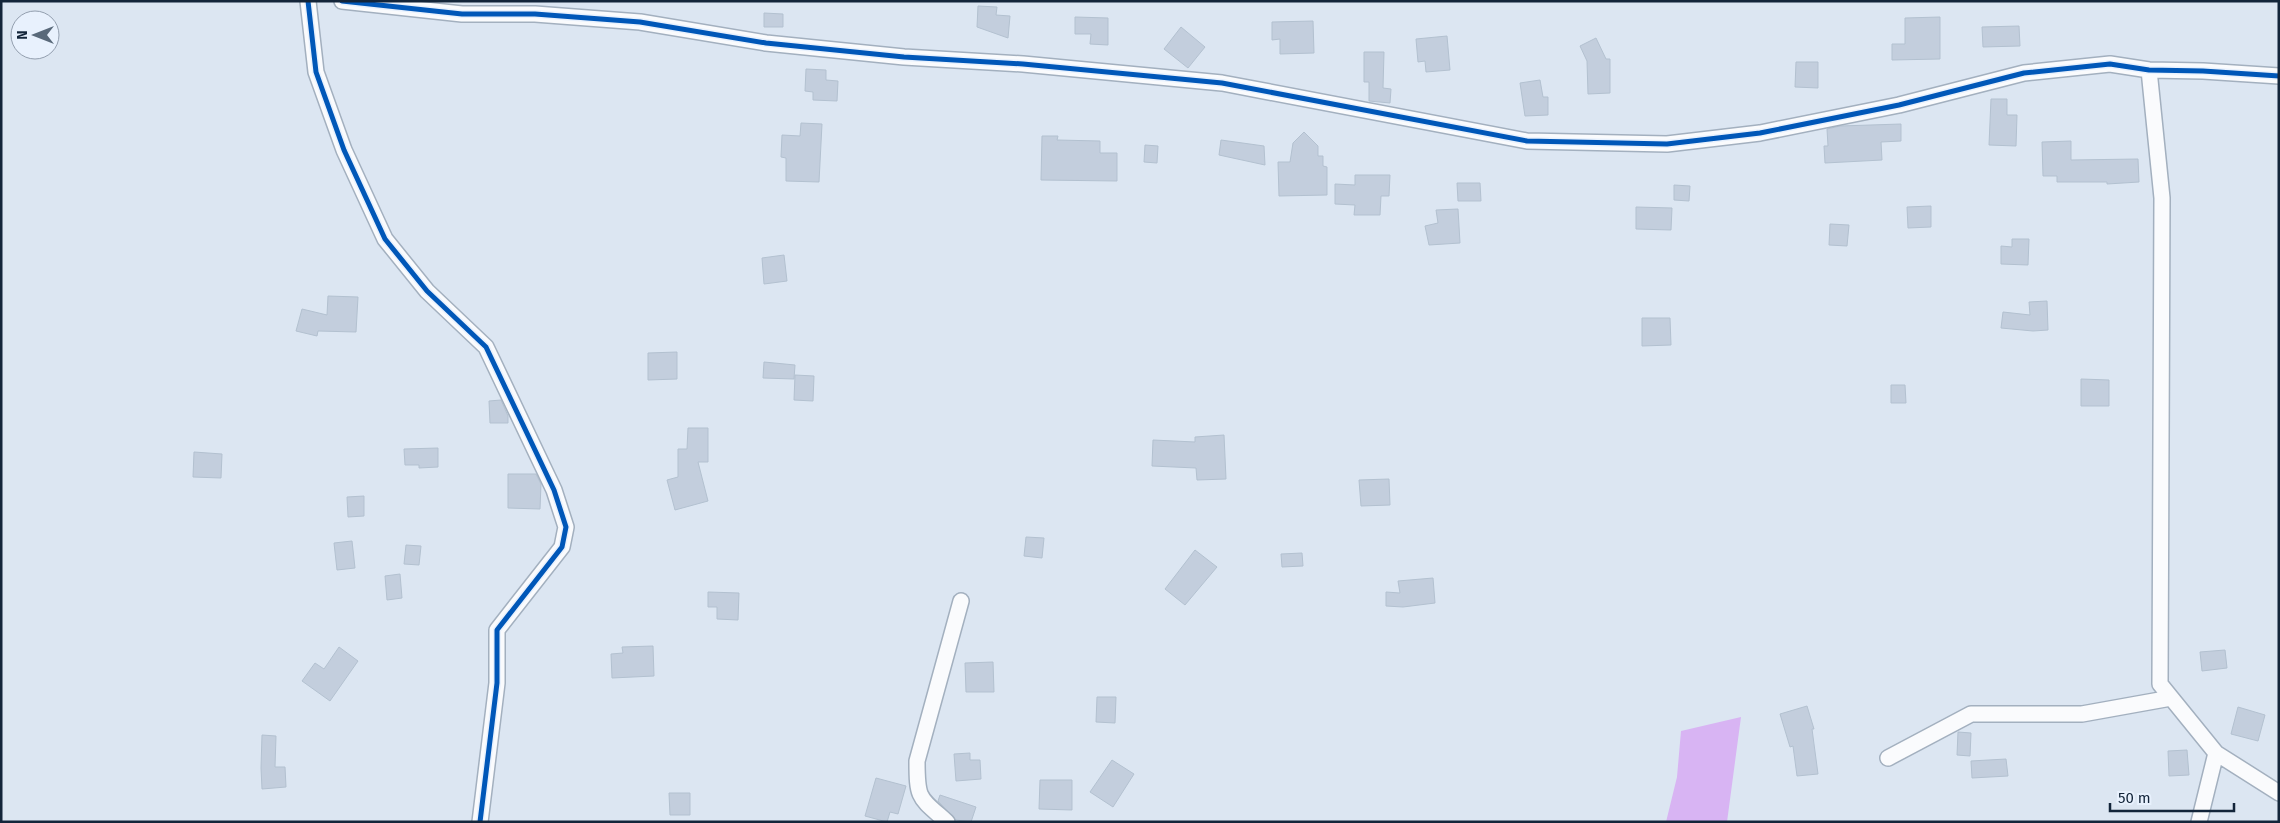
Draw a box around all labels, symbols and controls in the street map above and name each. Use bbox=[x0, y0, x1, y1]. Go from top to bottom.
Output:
north arrow bbox=[10, 10, 60, 60]
text: N bbox=[14, 30, 31, 40]
scale bar bbox=[2110, 780, 2234, 812]
text: 50 m bbox=[2118, 789, 2151, 807]

